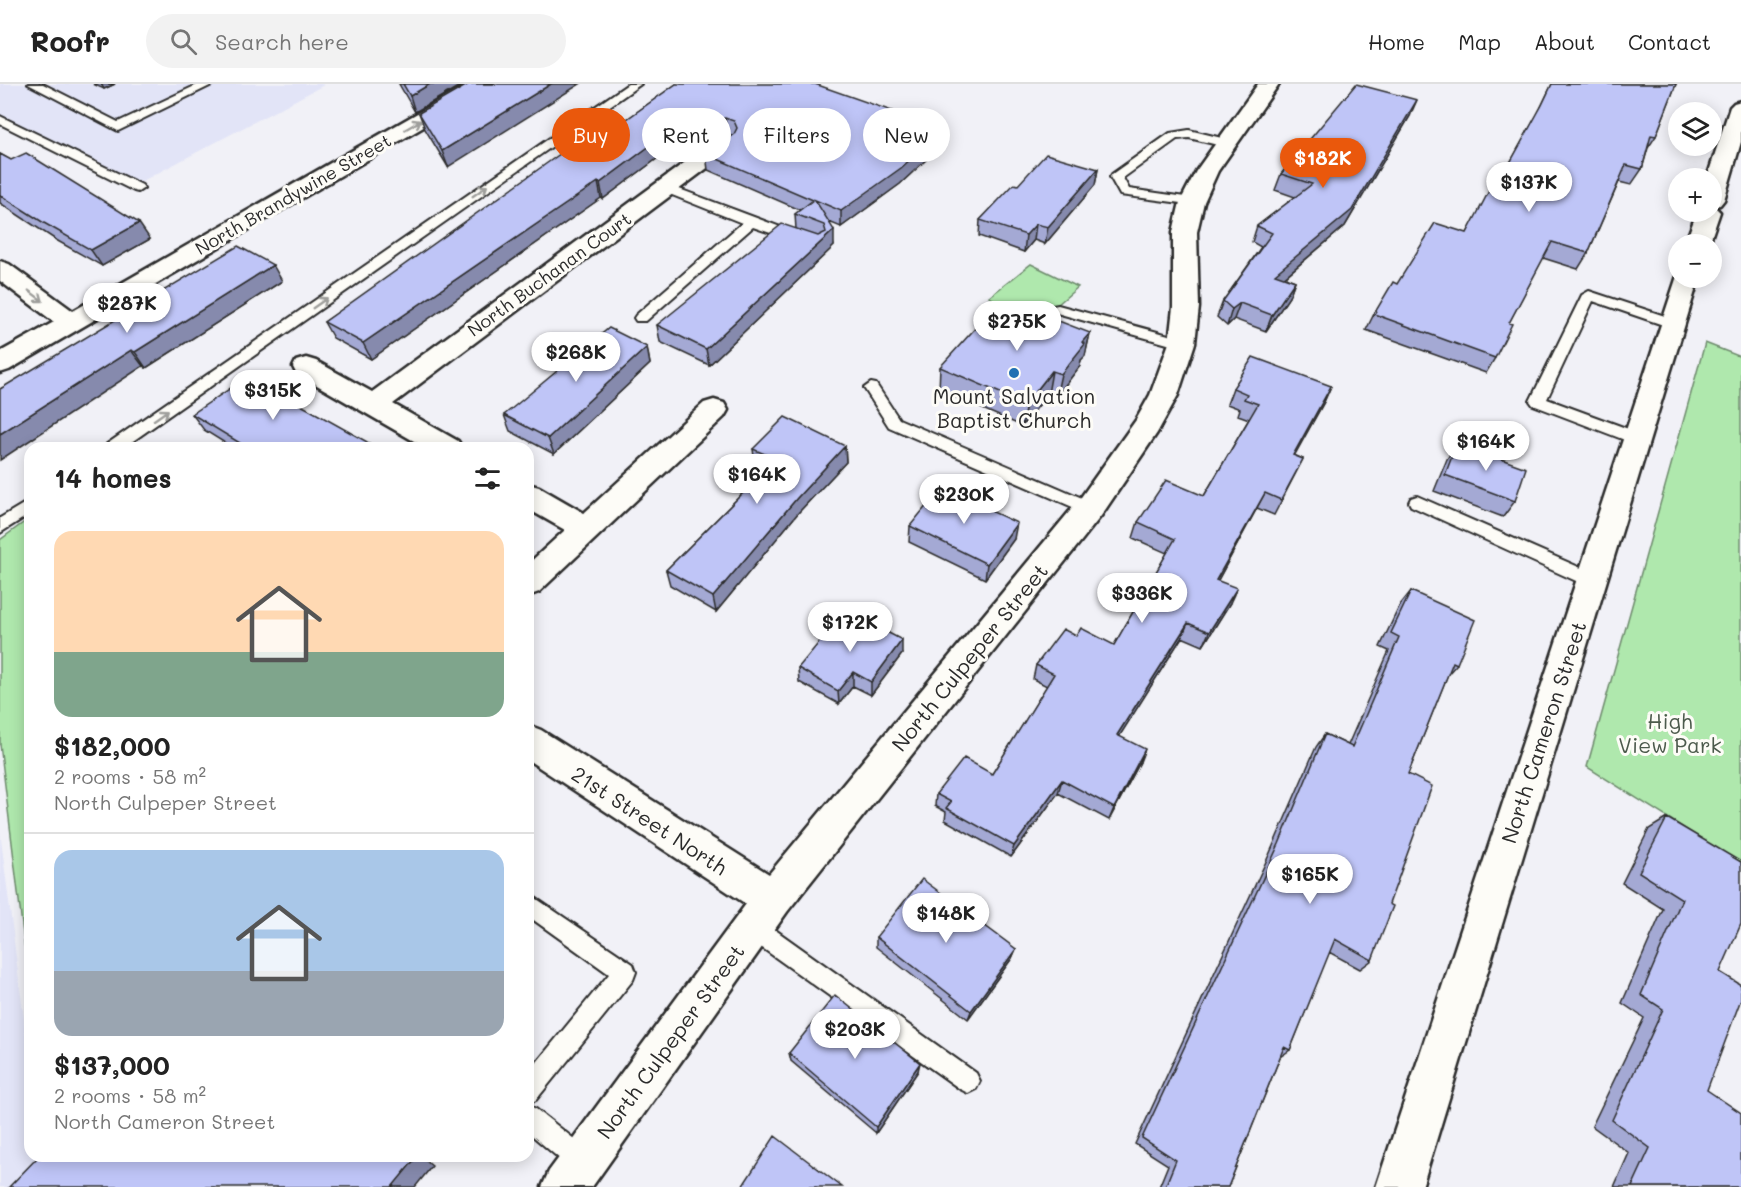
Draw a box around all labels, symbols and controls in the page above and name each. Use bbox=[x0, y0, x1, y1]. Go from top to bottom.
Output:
search box bbox=[146, 14, 566, 68]
text: Roofr bbox=[30, 23, 110, 59]
icon: search bbox=[167, 25, 200, 58]
text: Search here bbox=[215, 27, 349, 56]
text: Home bbox=[1368, 28, 1425, 55]
text: Map bbox=[1458, 28, 1501, 55]
text: About bbox=[1534, 28, 1595, 55]
text: Contact bbox=[1628, 28, 1711, 55]
map controls bbox=[1668, 102, 1722, 288]
button: layers bbox=[1668, 102, 1722, 156]
chip: Buy bbox=[552, 108, 630, 162]
chip: Rent bbox=[642, 108, 731, 162]
chip: Filters bbox=[743, 108, 851, 162]
chip: New bbox=[863, 108, 950, 162]
one-way arrow bbox=[404, 119, 421, 131]
street label: North Brandywine Street bbox=[191, 128, 395, 260]
pin: $182K bbox=[1281, 138, 1365, 189]
text: $182K bbox=[1294, 144, 1352, 170]
pin: $137K bbox=[1487, 162, 1571, 213]
text: $137K bbox=[1500, 168, 1558, 194]
button: + bbox=[1668, 168, 1722, 222]
one-way arrow bbox=[471, 185, 488, 197]
street label: North Buchanan Court bbox=[462, 206, 636, 342]
button: − bbox=[1668, 234, 1722, 288]
pin: $287K bbox=[85, 283, 169, 334]
one-way arrow bbox=[27, 289, 43, 302]
text: $287K bbox=[97, 289, 157, 315]
one-way arrow bbox=[312, 297, 328, 309]
pin: $275K bbox=[975, 301, 1059, 352]
text: $275K bbox=[987, 307, 1047, 333]
pin: $268K bbox=[534, 332, 618, 383]
text: $268K bbox=[545, 338, 607, 364]
marker: Mount Salvation Baptist Church bbox=[1007, 366, 1021, 380]
pin: $315K bbox=[231, 370, 315, 421]
text: $315K bbox=[244, 376, 302, 402]
place label: Mount Salvation Baptist Church bbox=[933, 382, 1095, 433]
one-way arrow bbox=[152, 409, 168, 421]
pin: $164K bbox=[1444, 421, 1528, 472]
text: $164K bbox=[1456, 427, 1516, 453]
pin: $164K bbox=[715, 454, 799, 505]
text: $164K bbox=[727, 460, 787, 486]
text: 14 homes bbox=[54, 461, 172, 495]
icon: filters bbox=[471, 462, 504, 495]
pin: $230K bbox=[922, 474, 1006, 525]
text: $230K bbox=[933, 480, 995, 506]
street label: North Culpeper Street bbox=[885, 558, 1053, 756]
icon: home bbox=[225, 570, 333, 678]
pin: $336K bbox=[1100, 573, 1184, 624]
text: $336K bbox=[1111, 579, 1173, 605]
pin: $172K bbox=[808, 602, 892, 653]
text: $172K bbox=[822, 608, 878, 634]
street label: North Cameron Street bbox=[1494, 617, 1592, 847]
park label: High View Park bbox=[1618, 707, 1722, 758]
text: $182,000 bbox=[54, 729, 170, 763]
street label: 21st Street North bbox=[567, 760, 733, 880]
text: 2 rooms · 58 m² bbox=[54, 763, 206, 789]
text: North Culpeper Street bbox=[54, 789, 277, 815]
pin: $165K bbox=[1268, 854, 1352, 905]
text: $165K bbox=[1281, 860, 1339, 886]
icon: home bbox=[225, 889, 333, 997]
pin: $148K bbox=[904, 893, 988, 944]
text: $148K bbox=[916, 899, 976, 925]
street label: North Culpeper Street bbox=[590, 938, 750, 1144]
pin: $203K bbox=[813, 1009, 897, 1060]
text: $203K bbox=[824, 1015, 886, 1041]
text: $137,000 bbox=[54, 1048, 170, 1082]
text: 2 rooms · 58 m² bbox=[54, 1082, 206, 1108]
text: North Cameron Street bbox=[54, 1108, 275, 1134]

